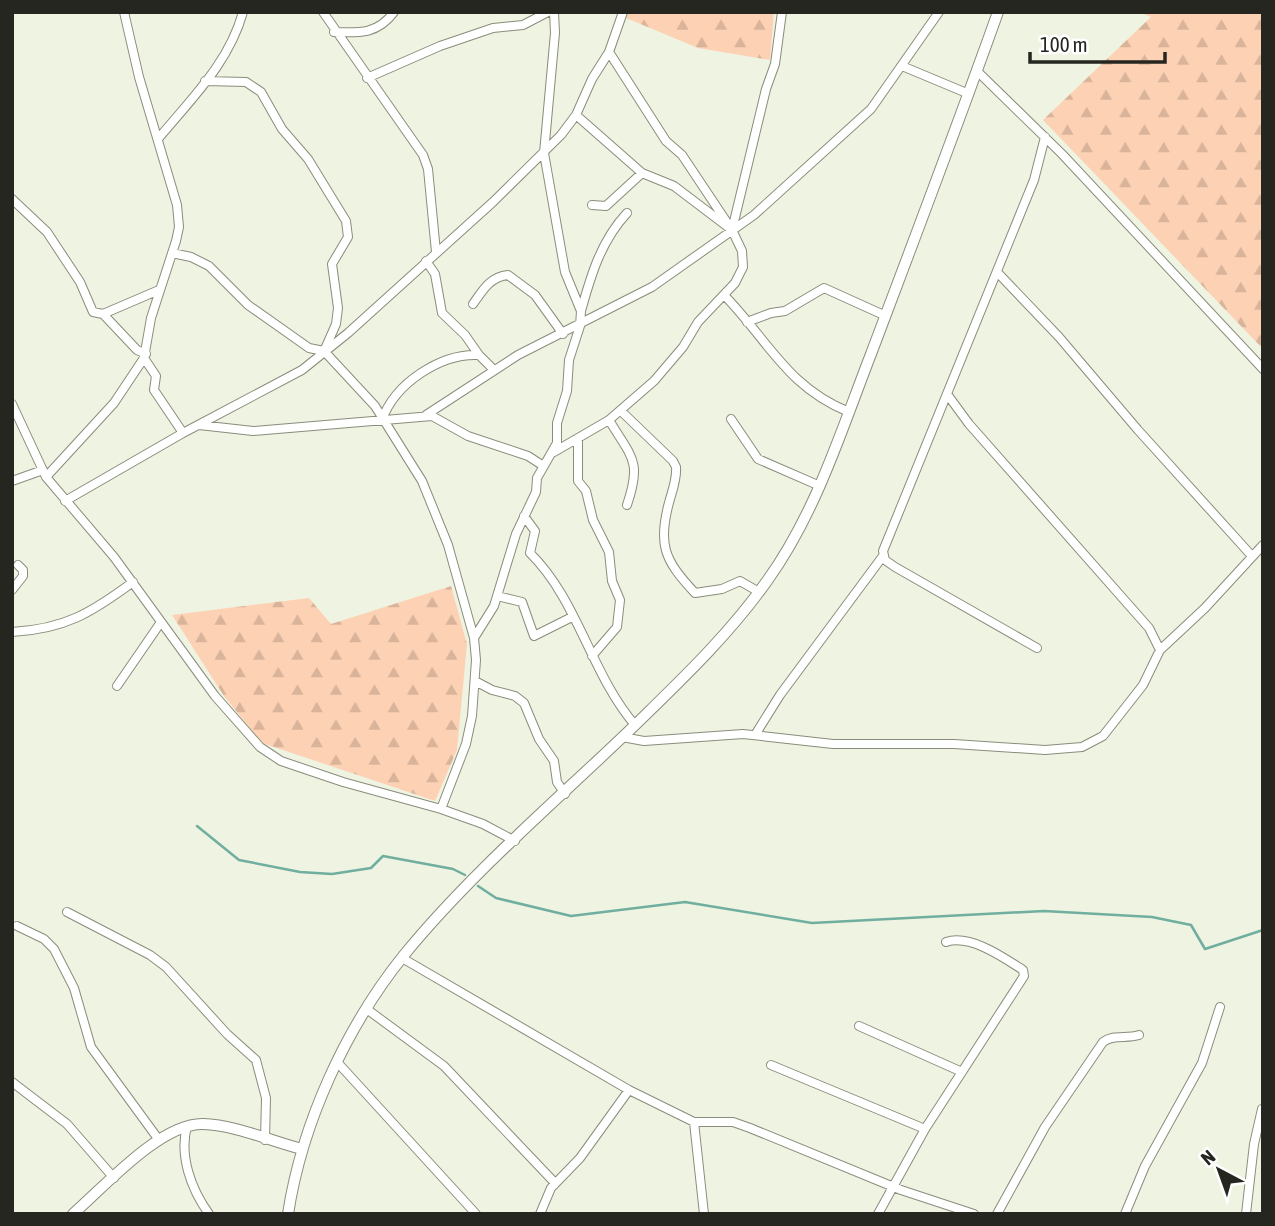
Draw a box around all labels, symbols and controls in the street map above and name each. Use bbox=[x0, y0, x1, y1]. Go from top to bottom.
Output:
scale bar bbox=[1030, 21, 1165, 65]
text: 100 m bbox=[1040, 32, 1088, 56]
north arrow bbox=[1184, 1135, 1254, 1205]
text: N bbox=[1196, 1145, 1219, 1169]

